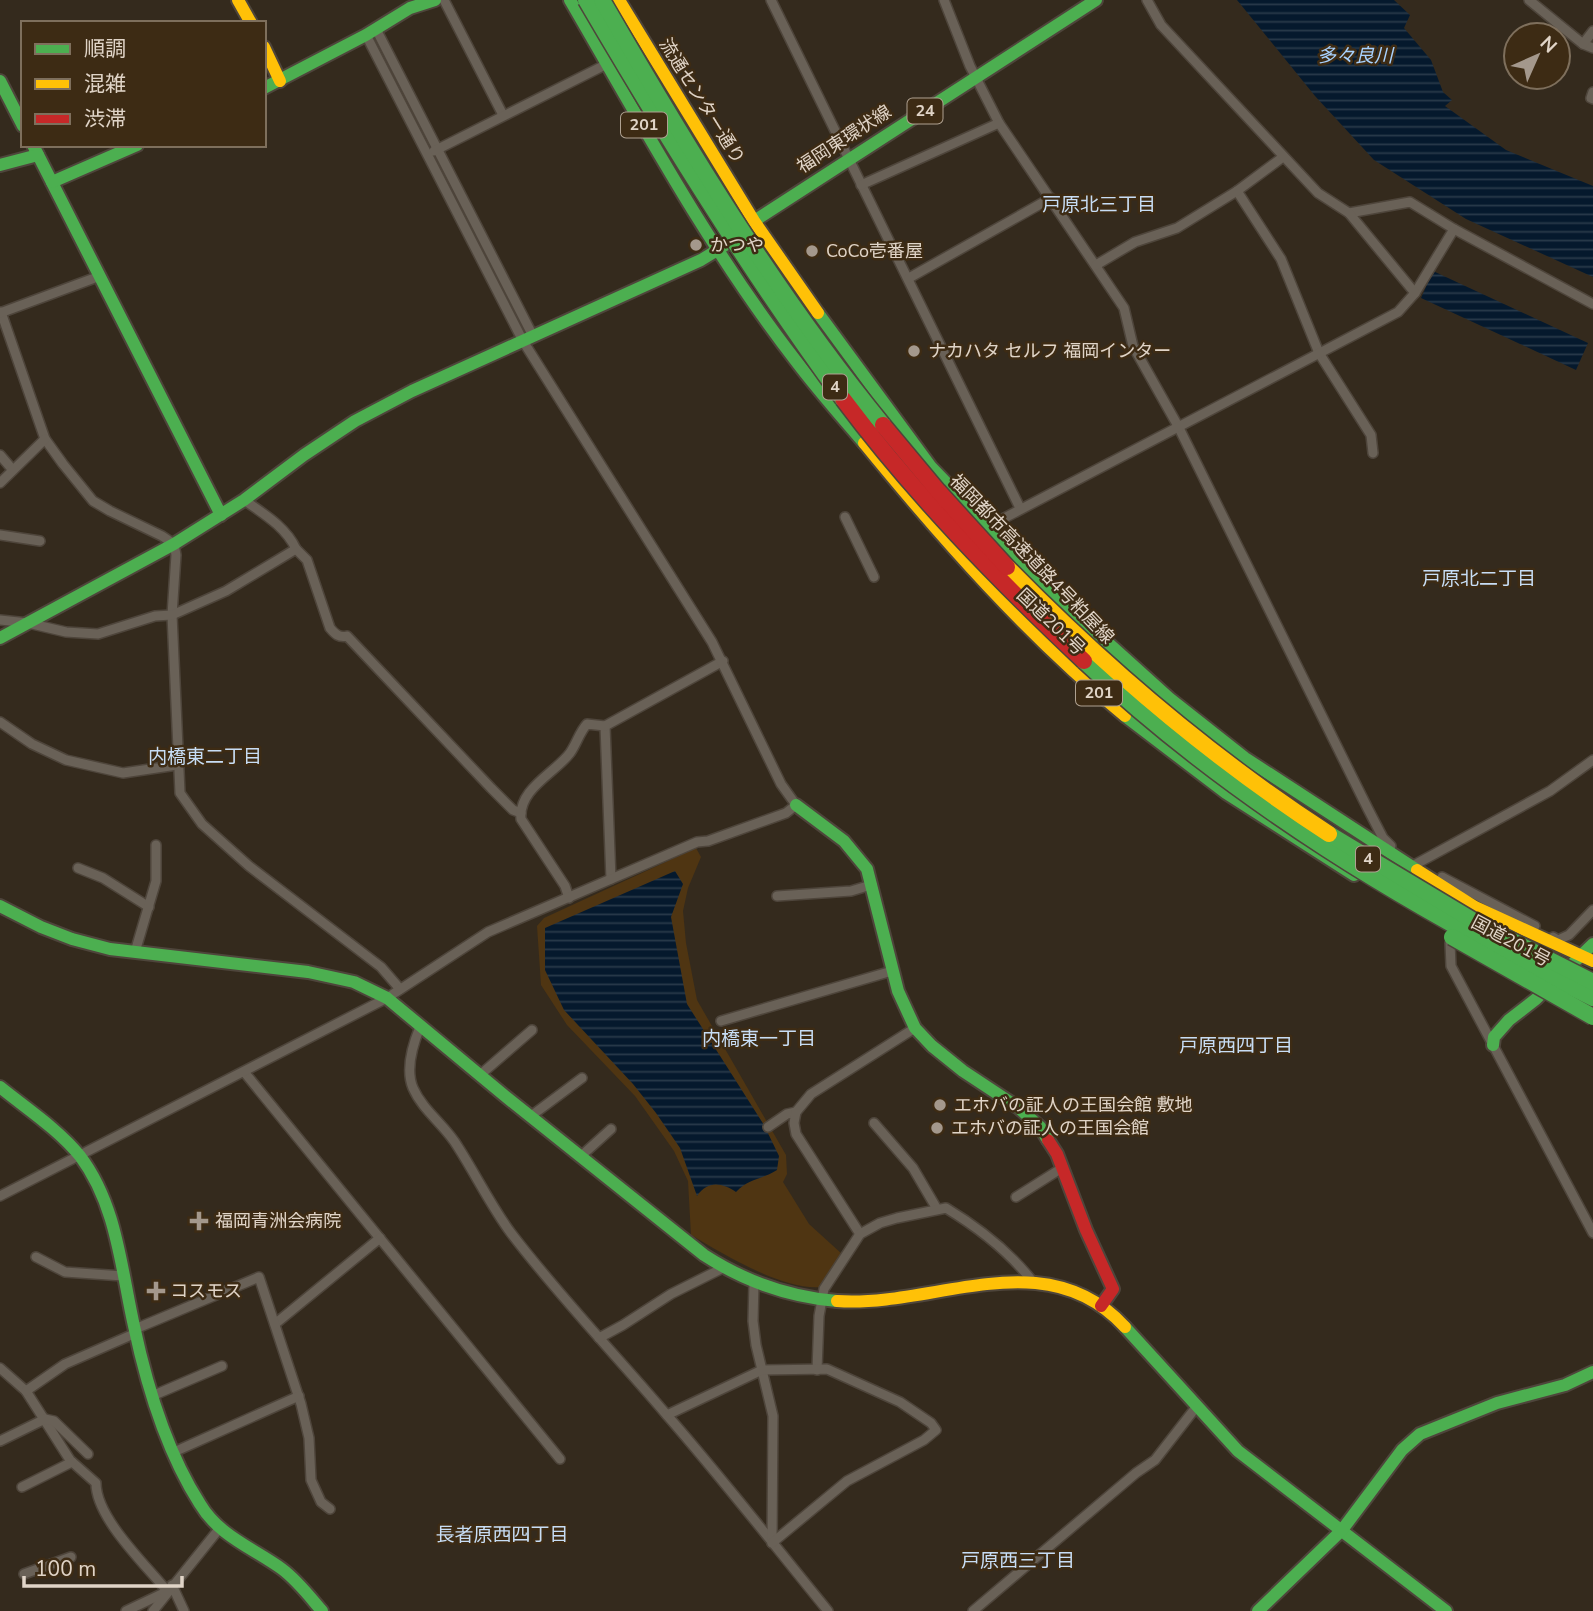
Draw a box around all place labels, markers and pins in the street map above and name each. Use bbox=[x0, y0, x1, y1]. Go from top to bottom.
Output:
place label: かつや bbox=[710, 233, 764, 257]
marker: かつや bbox=[688, 237, 704, 253]
place label: CoCo壱番屋 bbox=[826, 239, 923, 263]
marker: CoCo壱番屋 bbox=[804, 243, 820, 259]
place label: ナカハタ セルフ 福岡インター bbox=[928, 339, 1171, 363]
marker: ナカハタ セルフ 福岡インター bbox=[906, 343, 922, 359]
place label: エホバの証人の王国会館 敷地 bbox=[954, 1093, 1193, 1117]
marker: エホバの証人の王国会館 敷地 bbox=[932, 1097, 948, 1113]
place label: エホバの証人の王国会館 bbox=[951, 1116, 1149, 1140]
marker: エホバの証人の王国会館 bbox=[929, 1120, 945, 1136]
place label: 福岡青洲会病院 bbox=[215, 1209, 341, 1233]
marker: 福岡青洲会病院 bbox=[189, 1211, 209, 1231]
place label: コスモス bbox=[170, 1279, 242, 1303]
marker: コスモス bbox=[148, 1283, 164, 1299]

